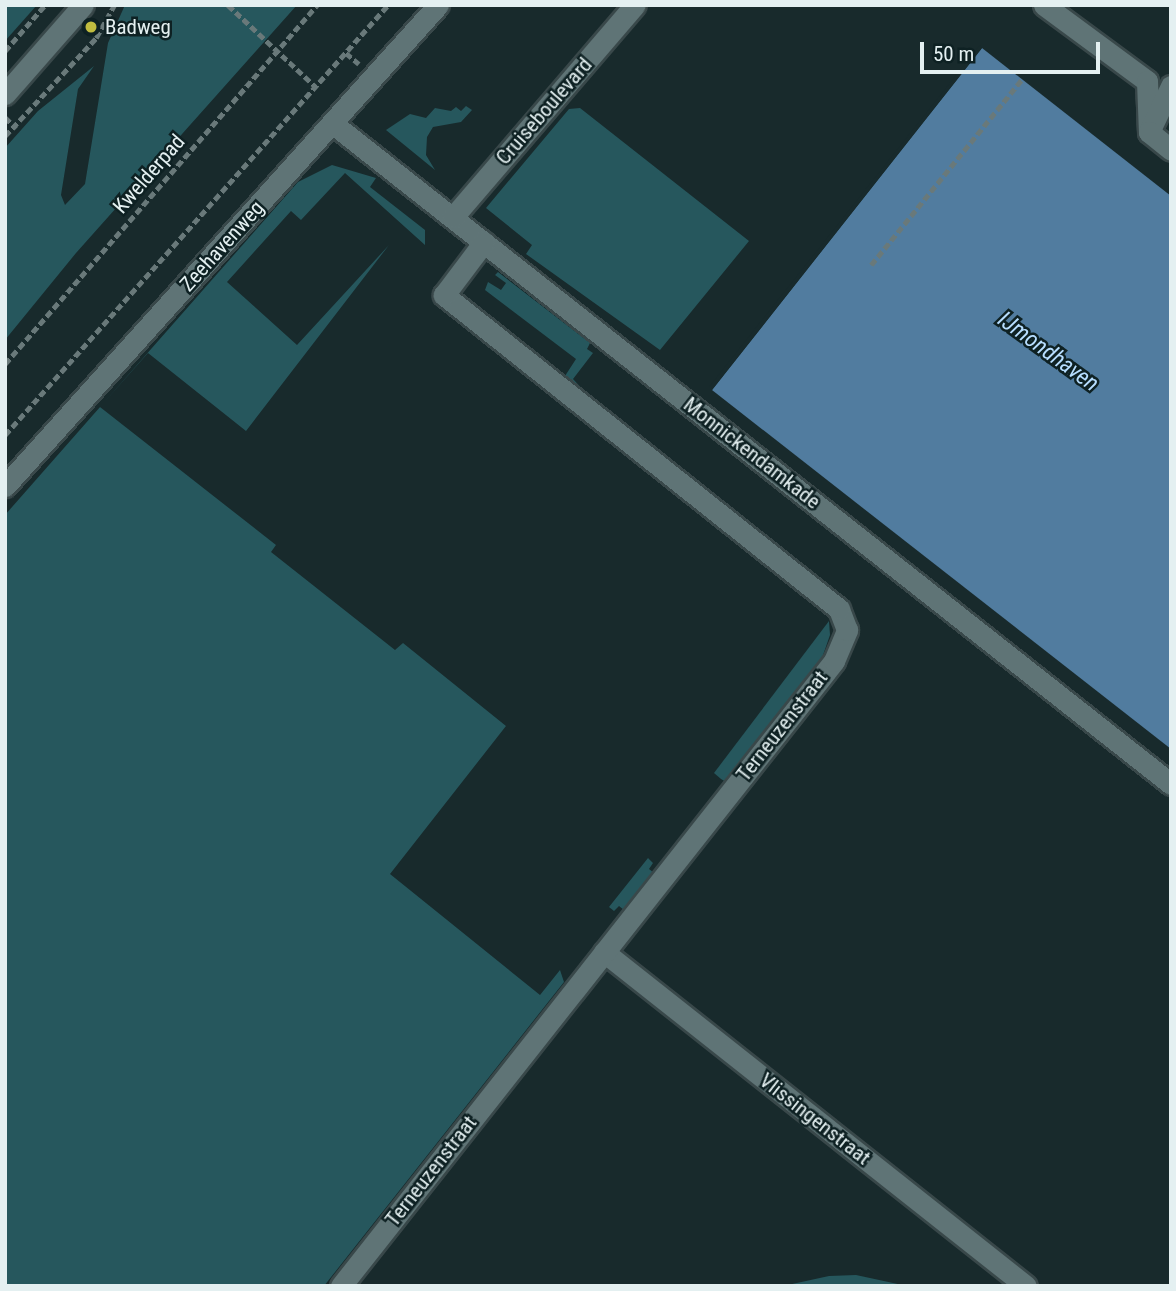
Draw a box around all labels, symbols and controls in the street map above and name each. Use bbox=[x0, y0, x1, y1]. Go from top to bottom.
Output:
place label: Badweg bbox=[105, 14, 171, 40]
marker: Badweg bbox=[83, 19, 99, 35]
scale bar bbox=[924, 28, 1104, 72]
text: 50 m bbox=[933, 42, 974, 66]
street label: Cruiseboulevard bbox=[491, 52, 597, 170]
street label: Kwelderpad bbox=[108, 129, 190, 219]
street label: Zeehavenweg bbox=[175, 196, 269, 296]
water label: IJmondhaven bbox=[992, 306, 1104, 398]
street label: Monnickendamkade bbox=[679, 392, 825, 514]
street label: Terneuzenstraat bbox=[731, 666, 833, 786]
street label: Vlissingenstraat bbox=[754, 1068, 876, 1170]
street label: Terneuzenstraat bbox=[380, 1111, 482, 1231]

